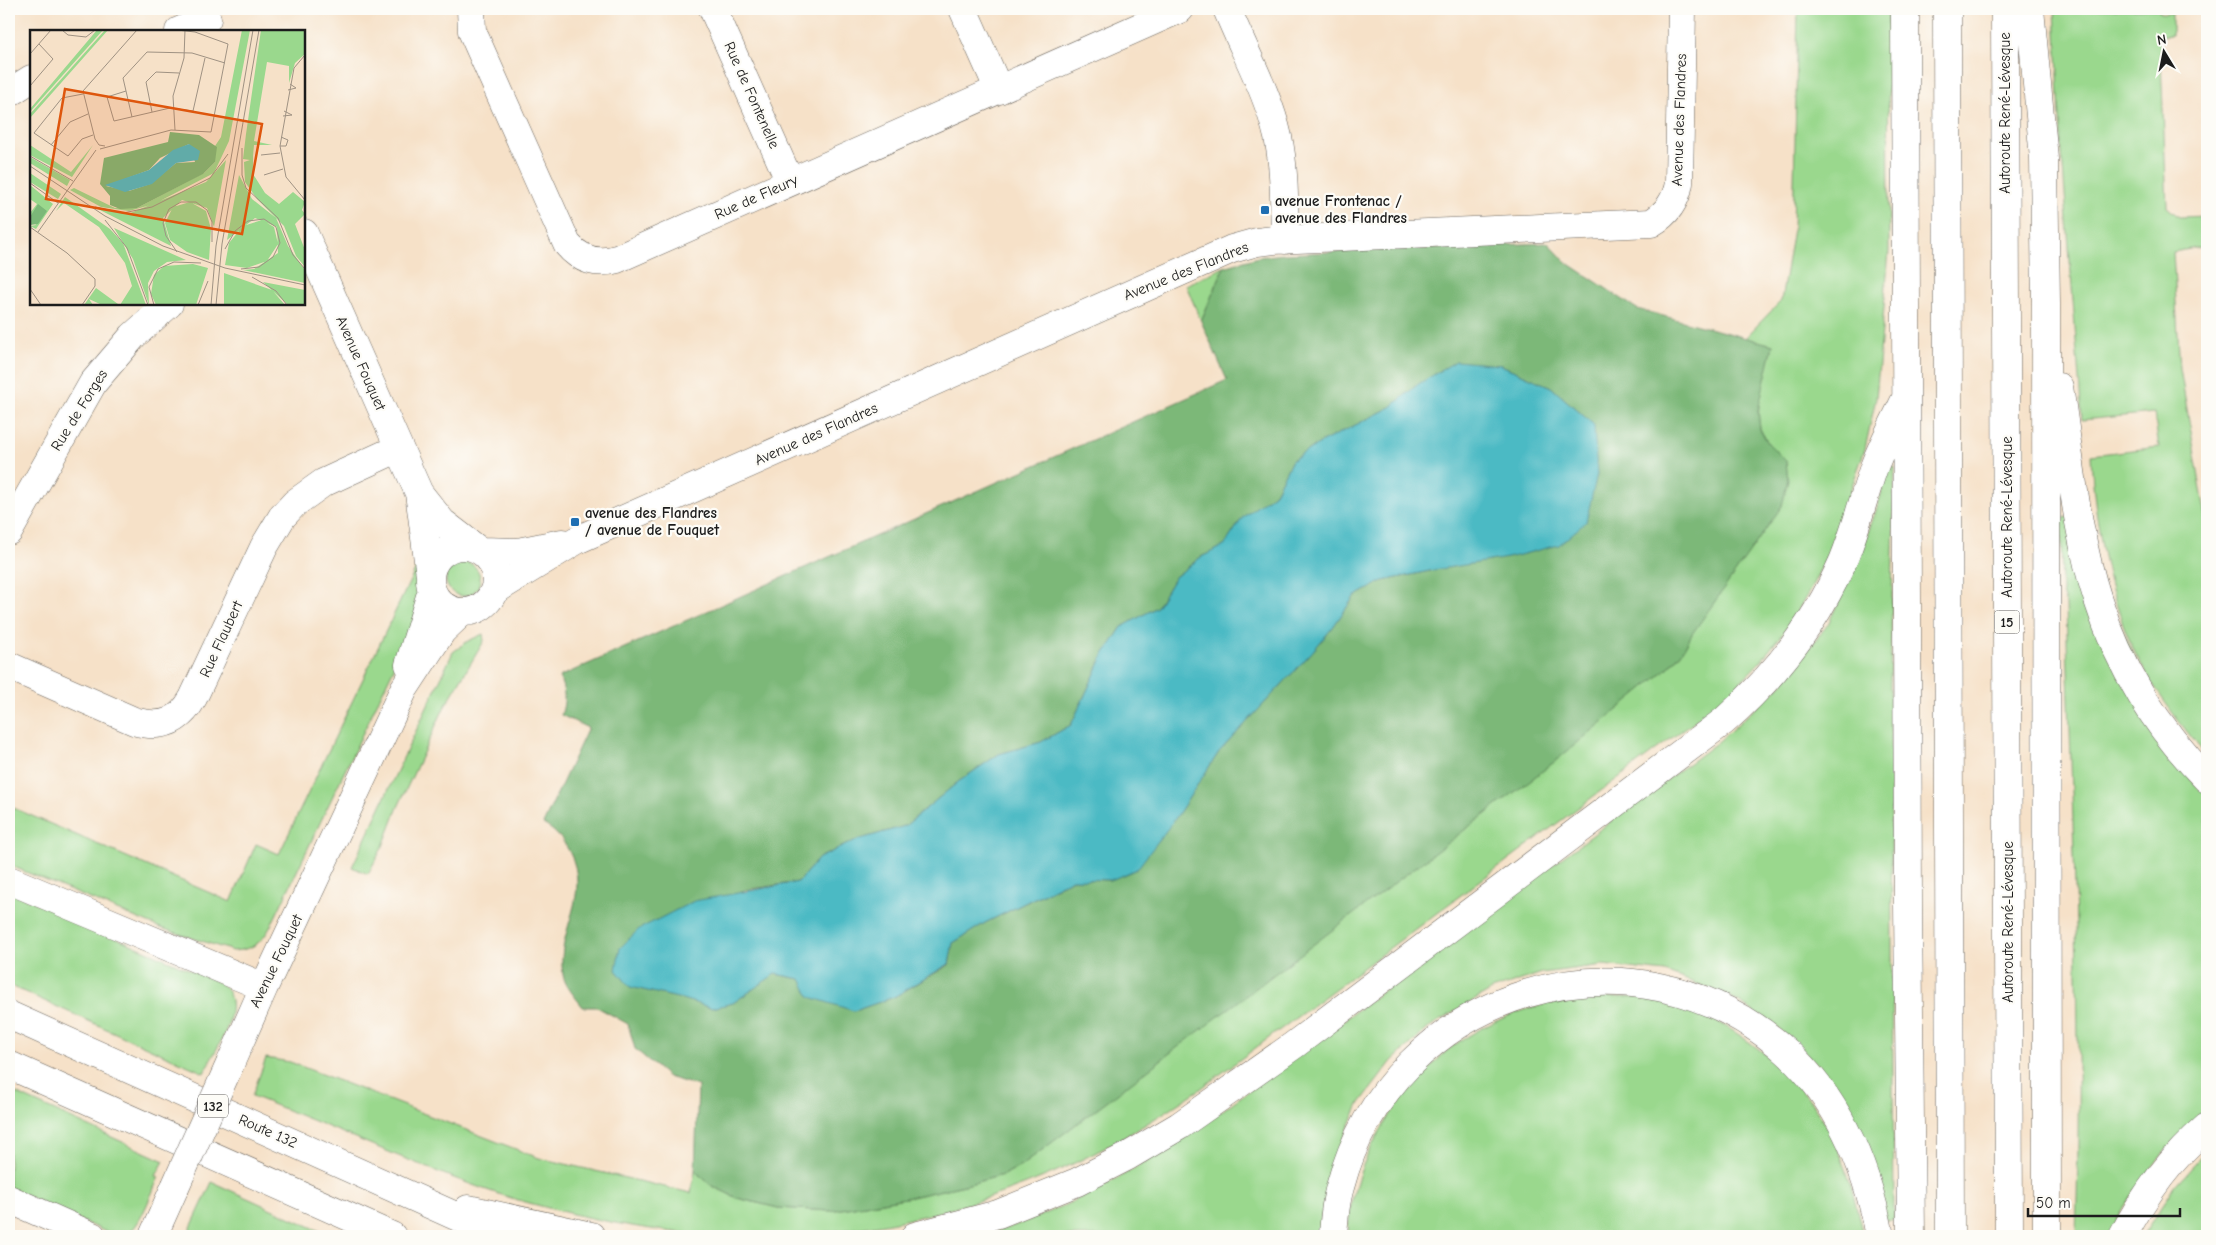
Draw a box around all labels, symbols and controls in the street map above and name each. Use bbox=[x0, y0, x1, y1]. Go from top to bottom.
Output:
north arrow bbox=[2138, 28, 2188, 78]
inset map bbox=[30, 30, 305, 305]
text: N bbox=[2156, 31, 2168, 49]
street label: Autoroute René-Lévesque bbox=[1996, 32, 2014, 194]
street label: Rue de Fontenelle bbox=[720, 39, 784, 152]
street label: Avenue des Flandres bbox=[1668, 53, 1690, 187]
street label: Rue de Fleury bbox=[712, 170, 801, 223]
place label: avenue Frontenac / avenue des Flandres bbox=[1275, 192, 1407, 227]
marker: avenue Frontenac / avenue des Flandres bbox=[1259, 204, 1271, 216]
street label: Avenue des Flandres bbox=[1121, 238, 1251, 304]
street label: Avenue Fouquet bbox=[332, 313, 390, 414]
street label: Rue de Forges bbox=[47, 366, 111, 454]
street label: Avenue des Flandres bbox=[752, 399, 880, 469]
street label: Autoroute René-Lévesque bbox=[1998, 436, 2016, 598]
place label: avenue des Flandres / avenue de Fouquet bbox=[585, 504, 720, 539]
marker: avenue des Flandres / avenue de Fouquet bbox=[569, 516, 581, 528]
street label: Rue Flaubert bbox=[195, 597, 247, 680]
road number: 15 bbox=[1994, 610, 2020, 634]
street label: Autoroute René-Lévesque bbox=[1999, 841, 2017, 1003]
street label: Avenue Fouquet bbox=[246, 911, 307, 1010]
road number: 132 bbox=[198, 1094, 228, 1118]
street label: Route 132 bbox=[236, 1110, 300, 1152]
scale bar bbox=[2028, 1185, 2181, 1217]
text: 50 m bbox=[2036, 1194, 2071, 1212]

